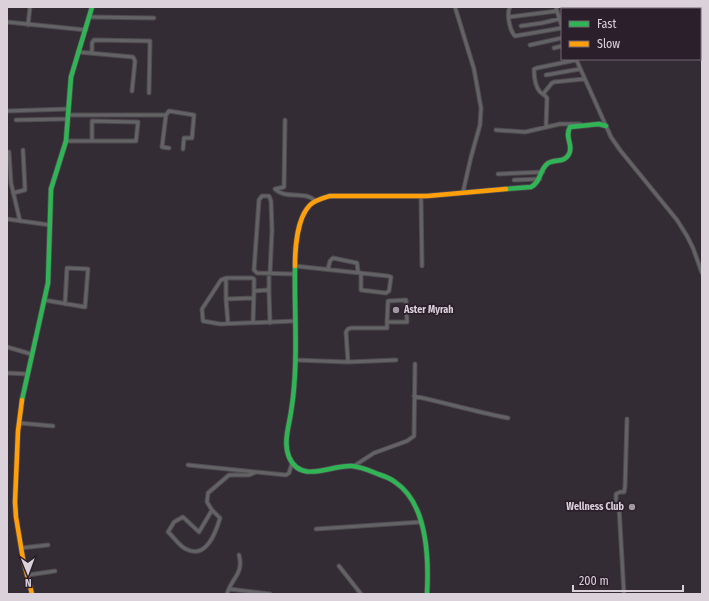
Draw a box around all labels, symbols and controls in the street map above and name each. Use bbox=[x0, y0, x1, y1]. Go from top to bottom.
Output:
legend bbox=[561, 8, 701, 60]
text: Fast bbox=[597, 17, 616, 31]
text: Slow bbox=[597, 37, 620, 51]
place label: Aster Myrah bbox=[403, 304, 454, 316]
marker: Aster Myrah bbox=[391, 305, 401, 315]
place label: Wellness Club bbox=[566, 501, 625, 513]
marker: Wellness Club bbox=[627, 502, 637, 512]
north arrow bbox=[8, 553, 48, 593]
scale bar bbox=[573, 567, 683, 593]
text: 200 m bbox=[579, 574, 609, 588]
text: N bbox=[25, 576, 32, 589]

